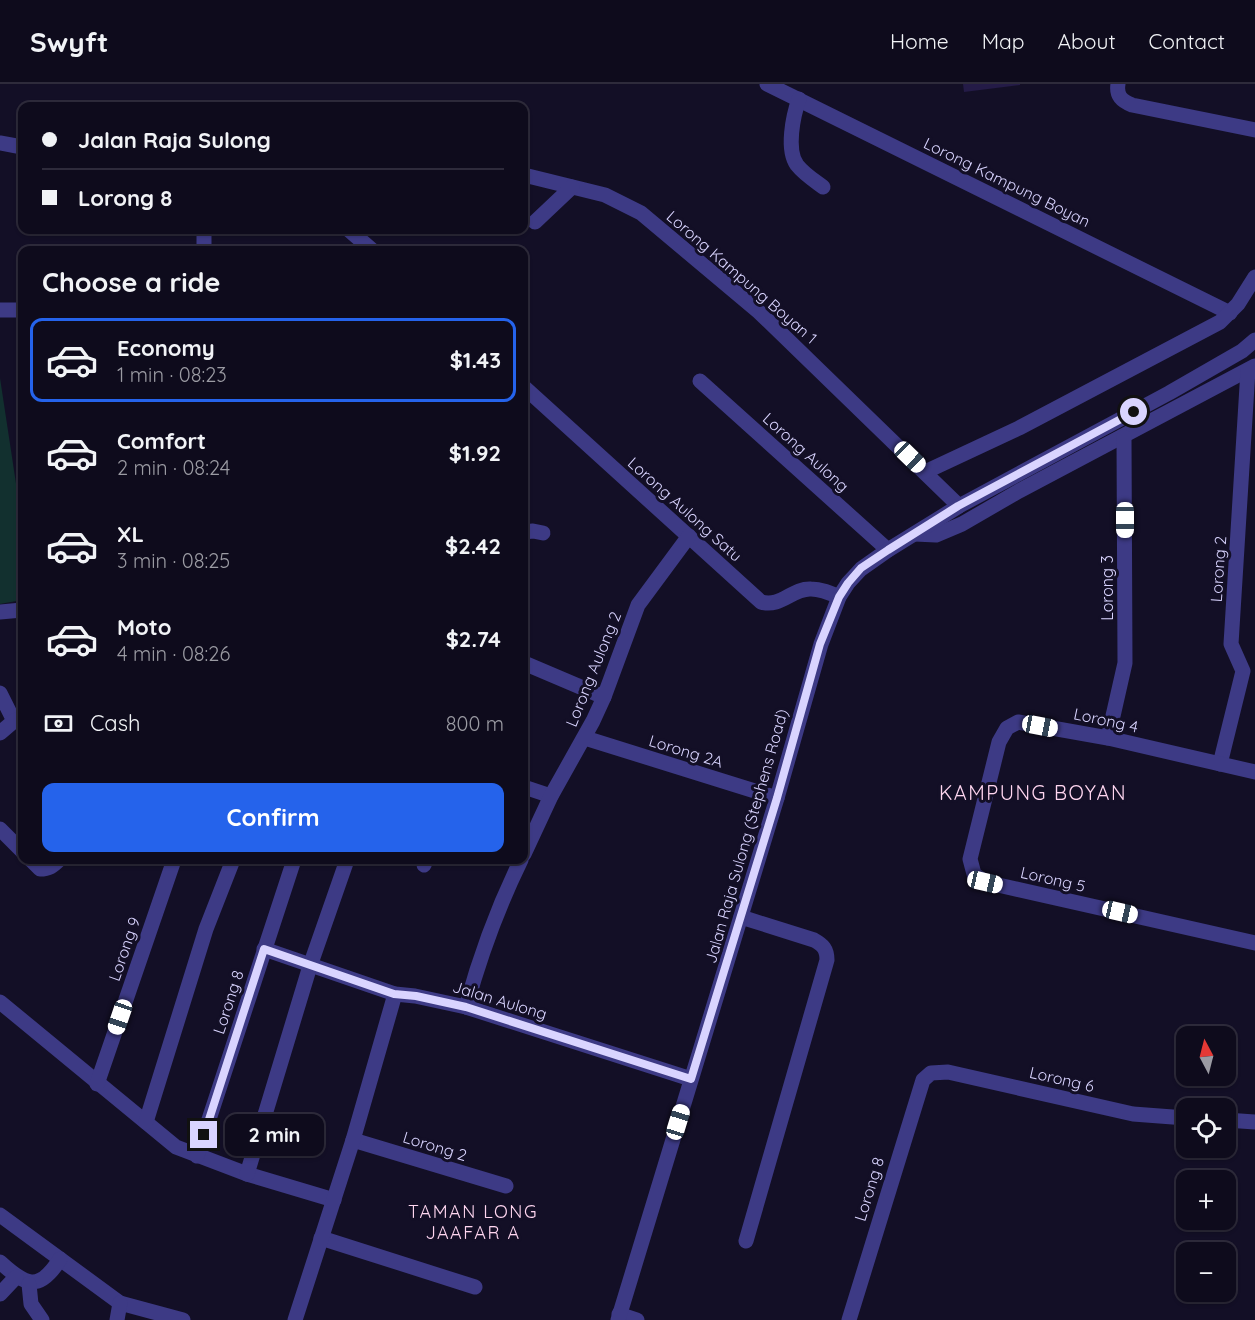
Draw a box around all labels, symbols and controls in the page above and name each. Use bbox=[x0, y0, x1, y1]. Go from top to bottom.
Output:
text: Swyft bbox=[30, 24, 108, 59]
text: Home bbox=[890, 28, 949, 54]
text: Map bbox=[982, 28, 1025, 54]
text: About bbox=[1058, 28, 1116, 54]
text: Contact bbox=[1149, 28, 1225, 54]
text: Jalan Raja Sulong bbox=[78, 126, 271, 154]
street label: Lorong Kampung Boyan bbox=[920, 133, 1094, 231]
text: Lorong 8 bbox=[78, 184, 172, 212]
street label: Lorong Kampung Boyan 1 bbox=[663, 206, 821, 348]
text: Choose a ride bbox=[42, 265, 220, 299]
icon: car bbox=[45, 333, 99, 387]
text: Economy bbox=[117, 334, 215, 362]
text: $1.43 bbox=[450, 346, 501, 374]
text: 1 min · 08:23 bbox=[117, 362, 227, 387]
route start bbox=[1120, 398, 1147, 425]
street label: Lorong Aulong bbox=[759, 408, 853, 496]
icon: car bbox=[45, 426, 99, 480]
text: Comfort bbox=[117, 427, 206, 455]
car bbox=[891, 438, 929, 476]
text: $1.92 bbox=[449, 439, 501, 467]
street label: Lorong Aulong Satu bbox=[624, 453, 746, 565]
text: 2 min · 08:24 bbox=[117, 455, 230, 480]
car bbox=[1116, 502, 1134, 538]
icon: car bbox=[45, 519, 99, 573]
text: XL bbox=[117, 520, 144, 548]
text: $2.42 bbox=[445, 532, 501, 560]
street label: Lorong 2 bbox=[1206, 535, 1230, 603]
text: 3 min · 08:25 bbox=[117, 548, 230, 573]
street label: Lorong 3 bbox=[1097, 555, 1117, 621]
street label: Lorong Aulong 2 bbox=[561, 608, 625, 729]
icon: car bbox=[45, 612, 99, 666]
text: Moto bbox=[117, 613, 171, 641]
text: $2.74 bbox=[446, 625, 501, 653]
text: 4 min · 08:26 bbox=[117, 641, 230, 666]
street label: Lorong 4 bbox=[1072, 703, 1140, 737]
icon: cash bbox=[42, 707, 75, 740]
street label: Jalan Raja Sulong (Stephens Road) bbox=[700, 707, 792, 965]
text: Cash bbox=[90, 709, 141, 737]
text: 800 m bbox=[446, 711, 504, 736]
car bbox=[1021, 714, 1059, 738]
street label: Lorong 2A bbox=[647, 730, 725, 772]
district label: KAMPUNG BOYAN bbox=[939, 780, 1127, 805]
button: Confirm bbox=[42, 783, 504, 852]
street label: Lorong 5 bbox=[1019, 862, 1087, 896]
car bbox=[965, 869, 1005, 895]
car bbox=[1100, 899, 1140, 925]
street label: Lorong 9 bbox=[104, 914, 144, 984]
street label: Lorong 8 bbox=[208, 968, 248, 1036]
street label: Jalan Aulong bbox=[450, 976, 550, 1024]
car bbox=[106, 997, 134, 1037]
north arrow bbox=[1176, 1026, 1236, 1086]
map controls bbox=[1176, 1026, 1236, 1302]
street label: Lorong 6 bbox=[1028, 1062, 1097, 1096]
button: locate bbox=[1176, 1098, 1236, 1158]
car bbox=[664, 1102, 692, 1142]
callout: 2 min bbox=[225, 1114, 324, 1156]
route end bbox=[190, 1121, 217, 1148]
text: 2 min bbox=[248, 1122, 301, 1147]
street label: Lorong 2 bbox=[400, 1127, 470, 1165]
street label: Lorong 8 bbox=[850, 1155, 888, 1223]
button: + bbox=[1176, 1170, 1236, 1230]
district label: TAMAN LONG JAAFAR A bbox=[408, 1200, 538, 1244]
button: − bbox=[1176, 1242, 1236, 1302]

